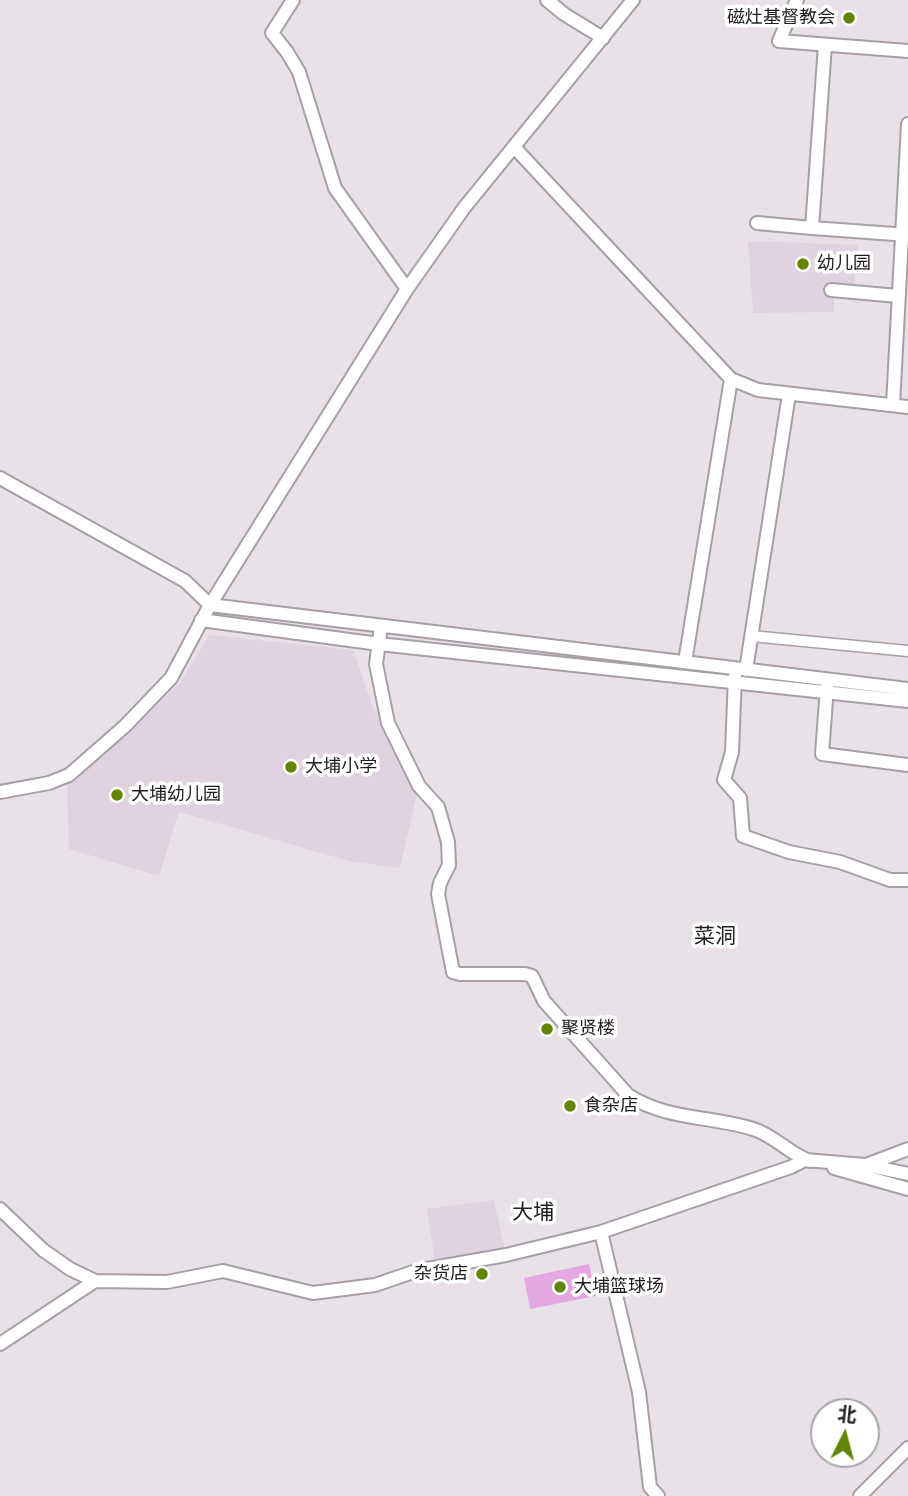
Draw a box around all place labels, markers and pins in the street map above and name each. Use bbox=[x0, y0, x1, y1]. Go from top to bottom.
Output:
place label: 磁灶基督教会 bbox=[727, 7, 835, 29]
marker: 磁灶基督教会 bbox=[841, 10, 857, 26]
place label: 幼儿园 bbox=[817, 253, 871, 275]
marker: 幼儿园 bbox=[795, 256, 811, 272]
place label: 大埔小学 bbox=[305, 756, 377, 778]
marker: 大埔小学 bbox=[283, 759, 299, 775]
place label: 大埔幼儿园 bbox=[131, 784, 221, 806]
marker: 大埔幼儿园 bbox=[109, 787, 125, 803]
place label: 聚贤楼 bbox=[561, 1018, 615, 1040]
marker: 聚贤楼 bbox=[539, 1021, 555, 1037]
place label: 食杂店 bbox=[584, 1095, 638, 1117]
marker: 食杂店 bbox=[562, 1098, 578, 1114]
place label: 杂货店 bbox=[414, 1263, 468, 1285]
marker: 杂货店 bbox=[474, 1266, 490, 1282]
place label: 大埔篮球场 bbox=[574, 1276, 664, 1298]
marker: 大埔篮球场 bbox=[552, 1279, 568, 1295]

